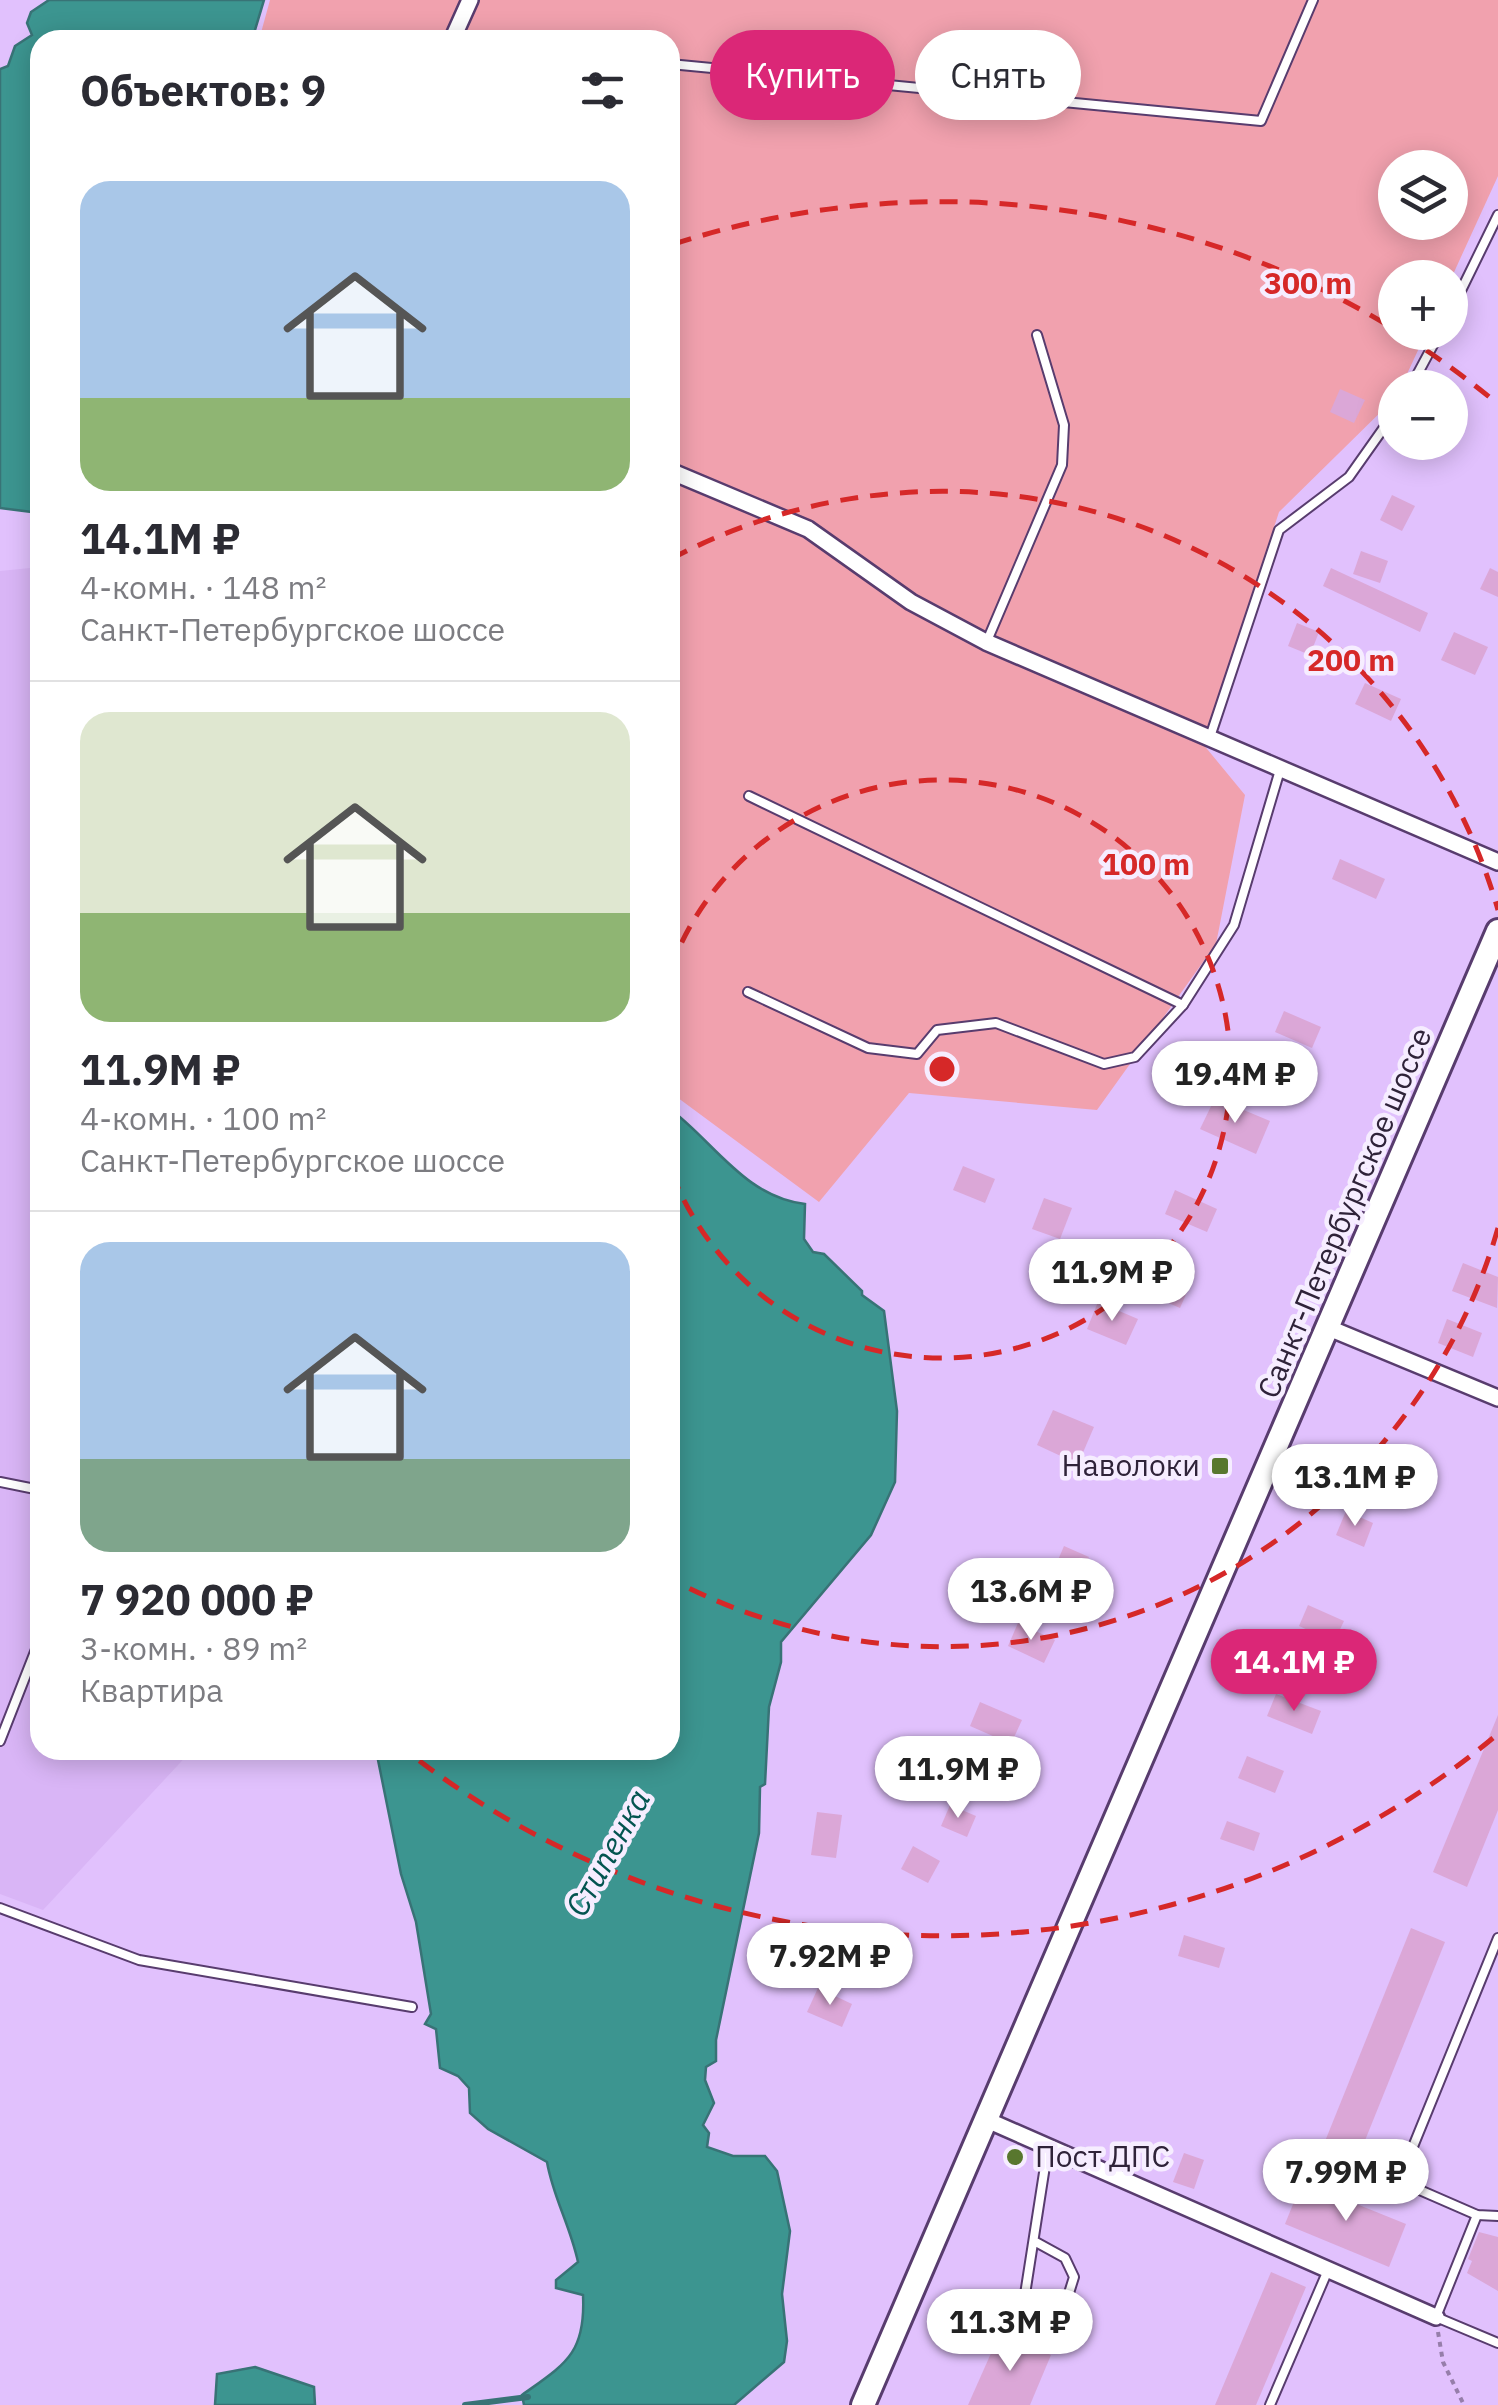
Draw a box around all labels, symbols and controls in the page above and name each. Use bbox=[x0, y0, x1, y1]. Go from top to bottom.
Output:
chip: Купить bbox=[710, 30, 895, 120]
chip: Снять bbox=[915, 30, 1081, 120]
text: Объектов: 9 bbox=[80, 63, 326, 118]
icon: filters bbox=[575, 63, 630, 118]
map controls bbox=[1378, 150, 1468, 460]
button: layers bbox=[1378, 150, 1468, 240]
icon: home bbox=[265, 246, 445, 426]
button: + bbox=[1378, 260, 1468, 350]
text: 300 m bbox=[1264, 263, 1352, 302]
button: − bbox=[1378, 370, 1468, 460]
text: 14.1M ₽ bbox=[80, 511, 241, 566]
text: 4-комн. · 148 m² bbox=[80, 566, 326, 608]
text: Санкт-Петербургское шоссе bbox=[80, 608, 505, 650]
text: 200 m bbox=[1307, 640, 1395, 679]
icon: home bbox=[265, 777, 445, 957]
text: 100 m bbox=[1102, 844, 1190, 883]
street label: Санкт-Петербургское шоссе bbox=[1248, 1021, 1439, 1404]
pin: 19.4M ₽ bbox=[1143, 1041, 1327, 1126]
text: 11.9M ₽ bbox=[80, 1042, 241, 1097]
centre of rings bbox=[924, 1051, 960, 1087]
text: 19.4M ₽ bbox=[1174, 1052, 1296, 1094]
text: 4-комн. · 100 m² bbox=[80, 1097, 326, 1139]
text: Санкт-Петербургское шоссе bbox=[80, 1139, 505, 1181]
pin: 11.9M ₽ bbox=[1020, 1239, 1204, 1324]
text: 11.9M ₽ bbox=[1051, 1250, 1173, 1292]
icon: home bbox=[265, 1307, 445, 1487]
pin: 13.1M ₽ bbox=[1263, 1444, 1447, 1529]
place label: Наволоки bbox=[1061, 1445, 1200, 1484]
marker: Наволоки bbox=[1209, 1455, 1231, 1477]
text: 13.1M ₽ bbox=[1294, 1455, 1416, 1497]
pin: 13.6M ₽ bbox=[939, 1558, 1123, 1643]
text: 13.6M ₽ bbox=[970, 1569, 1092, 1611]
text: 7 920 000 ₽ bbox=[80, 1572, 314, 1627]
text: 3-комн. · 89 m² bbox=[80, 1627, 307, 1669]
pin: 14.1M ₽ bbox=[1202, 1629, 1386, 1714]
text: 14.1M ₽ bbox=[1233, 1640, 1355, 1682]
text: Квартира bbox=[80, 1669, 223, 1711]
pin: 11.9M ₽ bbox=[866, 1736, 1050, 1821]
text: 11.9M ₽ bbox=[897, 1747, 1019, 1789]
water label: Стипенка bbox=[555, 1782, 659, 1923]
pin: 7.92M ₽ bbox=[738, 1923, 922, 2008]
text: 7.92M ₽ bbox=[769, 1934, 891, 1976]
place label: Пост ДПС bbox=[1035, 2136, 1170, 2175]
pin: 7.99M ₽ bbox=[1254, 2139, 1438, 2224]
marker: Пост ДПС bbox=[1004, 2146, 1026, 2168]
text: 7.99M ₽ bbox=[1285, 2150, 1407, 2192]
pin: 11.3M ₽ bbox=[918, 2289, 1102, 2374]
text: 11.3M ₽ bbox=[949, 2300, 1071, 2342]

